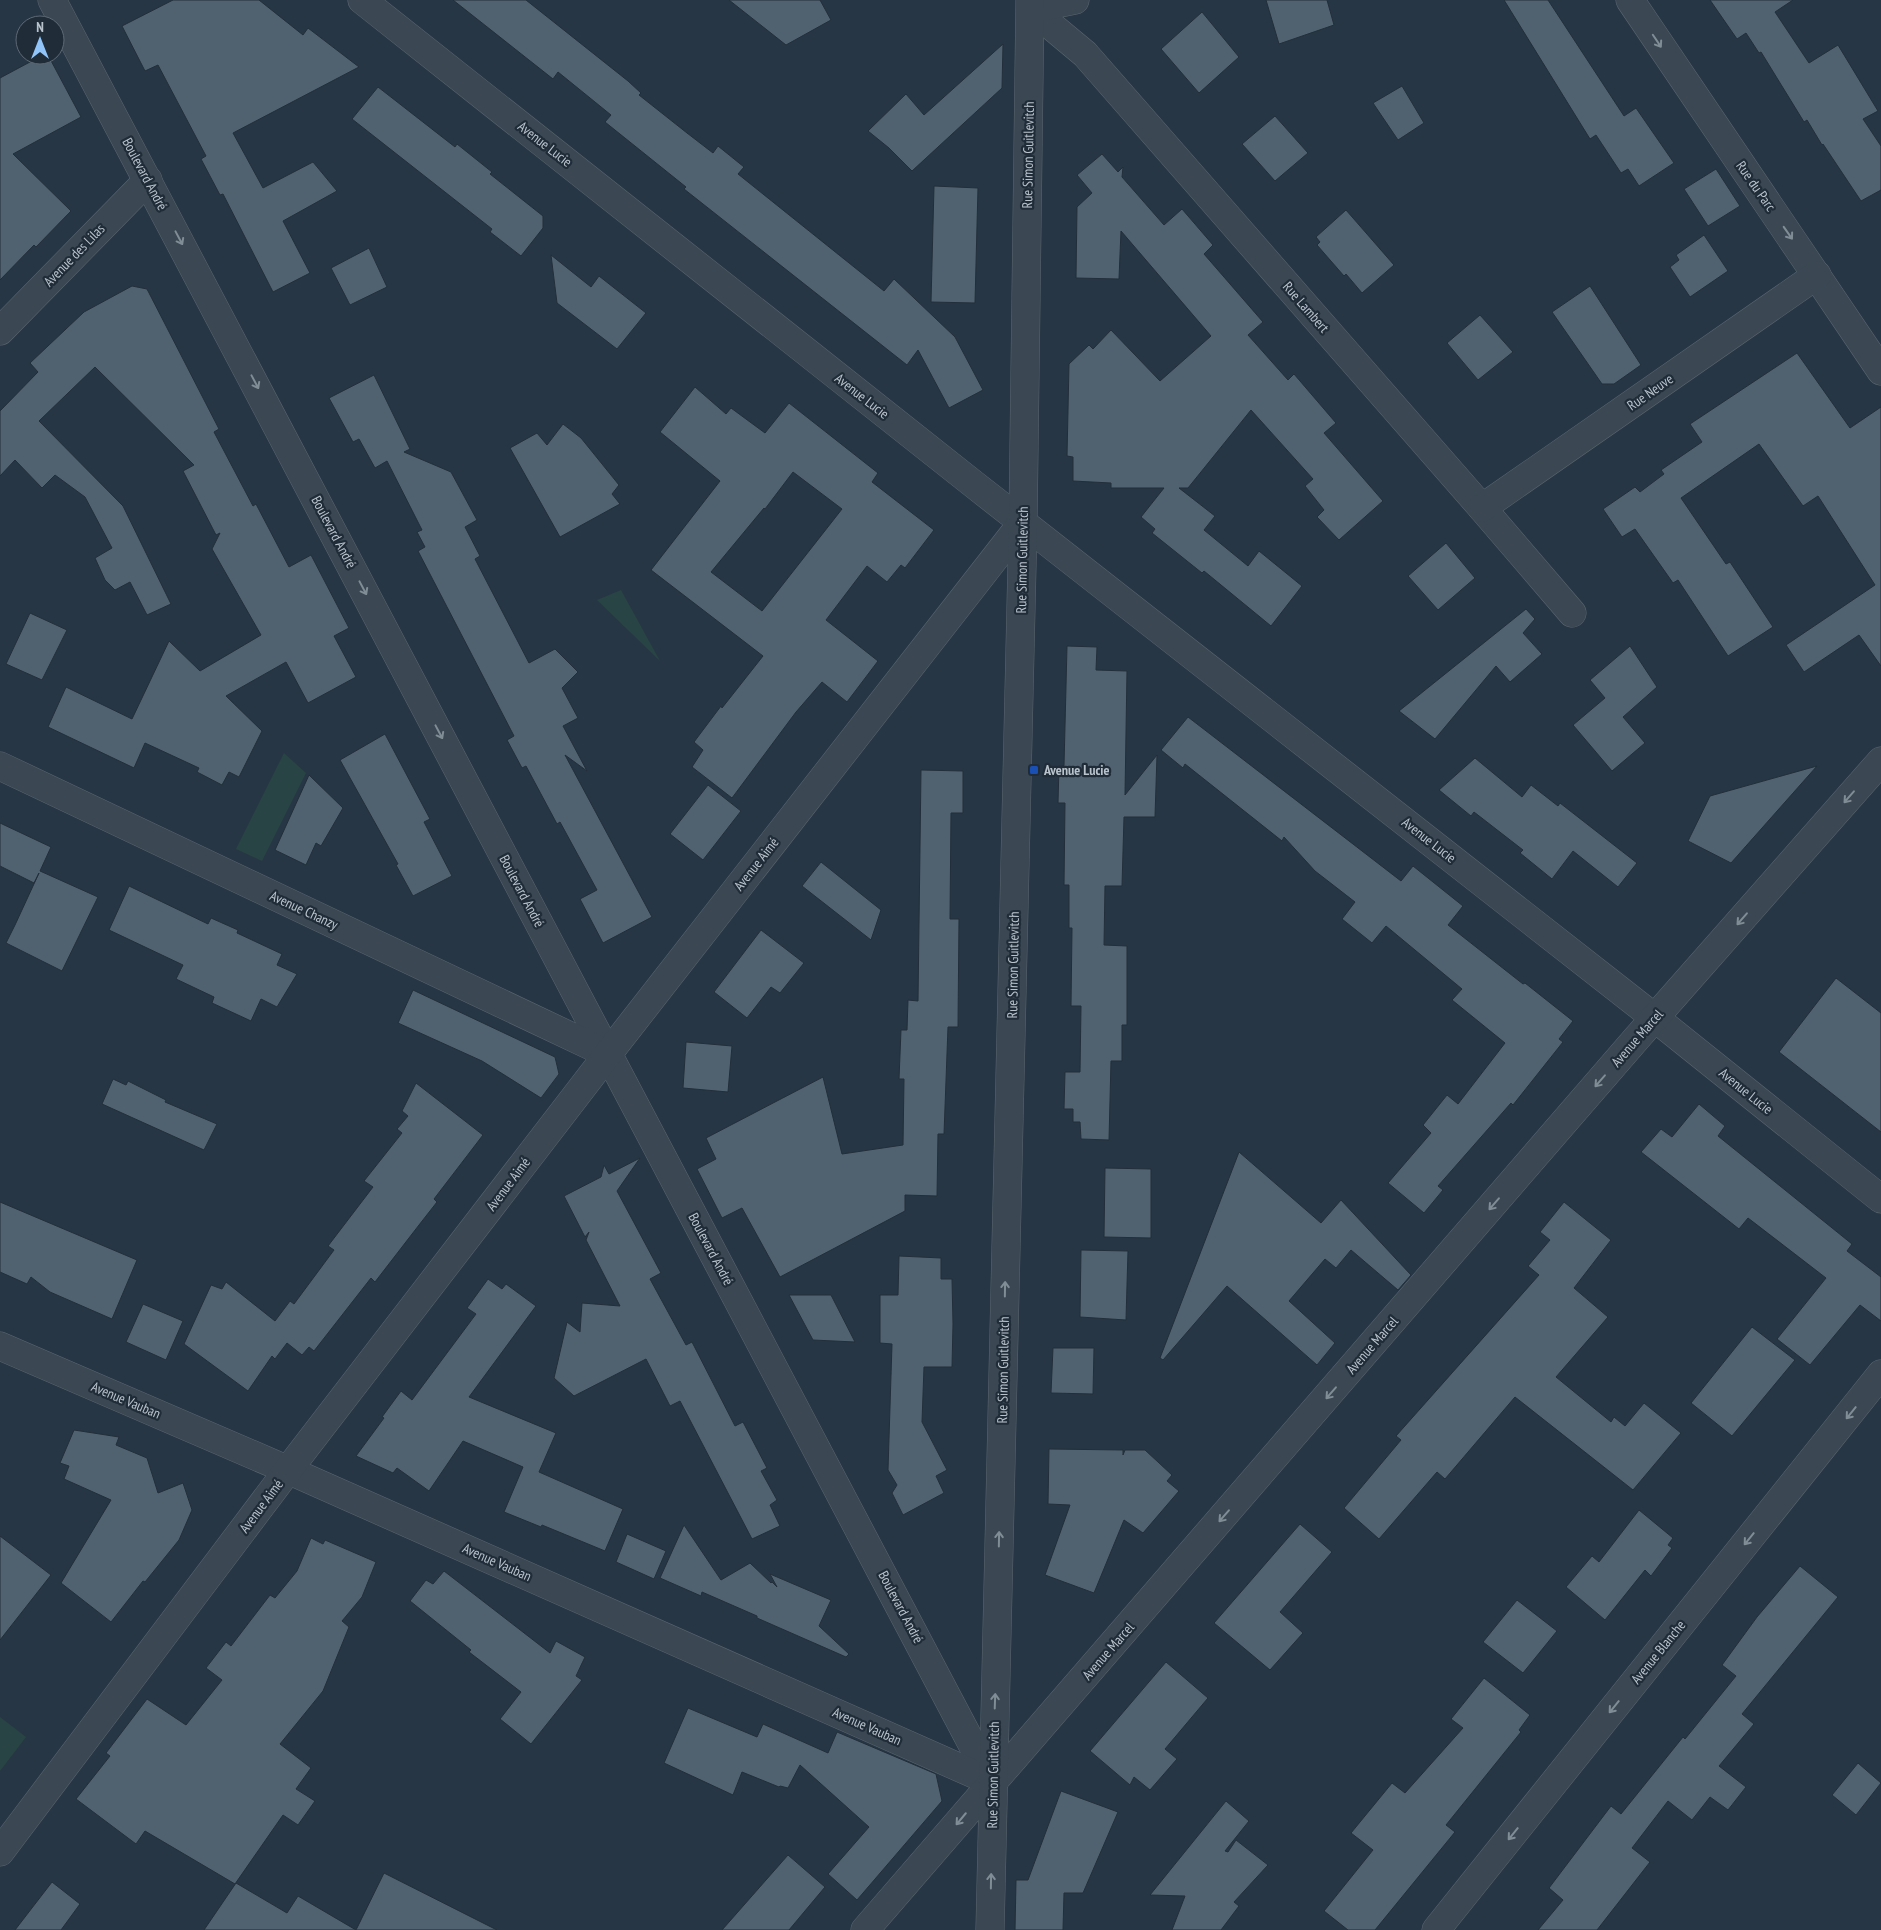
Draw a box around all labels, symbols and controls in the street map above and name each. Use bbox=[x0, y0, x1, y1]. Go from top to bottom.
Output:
north arrow bbox=[15, 15, 65, 65]
text: N bbox=[36, 18, 44, 36]
one-way arrow bbox=[1652, 33, 1662, 47]
street label: Rue Simon Guitlevitch bbox=[1018, 101, 1038, 209]
street label: Avenue Lucie bbox=[514, 117, 576, 171]
street label: Boulevard André bbox=[118, 135, 172, 214]
street label: Rue du Parc bbox=[1732, 157, 1780, 215]
street label: Avenue des Lilas bbox=[40, 220, 109, 290]
one-way arrow bbox=[1783, 226, 1793, 240]
one-way arrow bbox=[175, 230, 184, 245]
street label: Rue Lambert bbox=[1279, 278, 1333, 336]
street label: Avenue Lucie bbox=[831, 369, 893, 423]
street label: Rue Neuve bbox=[1623, 370, 1677, 414]
one-way arrow bbox=[251, 374, 260, 389]
street label: Boulevard André bbox=[307, 493, 361, 572]
street label: Rue Simon Guitlevitch bbox=[1012, 506, 1032, 614]
one-way arrow bbox=[358, 580, 368, 595]
one-way arrow bbox=[434, 724, 444, 739]
place label: Avenue Lucie bbox=[1043, 761, 1109, 779]
marker: Avenue Lucie bbox=[1028, 764, 1040, 776]
one-way arrow bbox=[1843, 791, 1855, 804]
street label: Avenue Lucie bbox=[1398, 813, 1460, 867]
street label: Avenue Aimé bbox=[730, 834, 782, 894]
street label: Boulevard André bbox=[495, 852, 549, 931]
street label: Avenue Chanzy bbox=[267, 886, 342, 934]
street label: Rue Simon Guitlevitch bbox=[1003, 911, 1023, 1019]
one-way arrow bbox=[1736, 913, 1747, 926]
street label: Avenue Marcel bbox=[1607, 1005, 1667, 1071]
street label: Avenue Lucie bbox=[1716, 1064, 1777, 1118]
one-way arrow bbox=[1595, 1074, 1606, 1087]
street label: Avenue Aimé bbox=[482, 1153, 534, 1214]
one-way arrow bbox=[1488, 1197, 1500, 1210]
street label: Boulevard André bbox=[684, 1210, 738, 1289]
one-way arrow bbox=[1001, 1281, 1010, 1297]
street label: Avenue Marcel bbox=[1342, 1312, 1402, 1378]
street label: Rue Simon Guitlevitch bbox=[993, 1316, 1013, 1424]
street label: Avenue Vauban bbox=[89, 1377, 163, 1423]
one-way arrow bbox=[1325, 1386, 1336, 1399]
one-way arrow bbox=[1845, 1406, 1856, 1419]
street label: Avenue Aimé bbox=[235, 1475, 287, 1536]
one-way arrow bbox=[1219, 1509, 1230, 1522]
one-way arrow bbox=[995, 1531, 1004, 1547]
one-way arrow bbox=[1743, 1532, 1754, 1545]
street label: Avenue Vauban bbox=[460, 1539, 534, 1585]
street label: Boulevard André bbox=[874, 1568, 928, 1647]
street label: Avenue Blanche bbox=[1627, 1616, 1689, 1688]
street label: Avenue Marcel bbox=[1078, 1618, 1138, 1684]
one-way arrow bbox=[990, 1694, 1000, 1710]
one-way arrow bbox=[1609, 1700, 1620, 1713]
street label: Avenue Vauban bbox=[830, 1703, 904, 1749]
street label: Rue Simon Guitlevitch bbox=[983, 1721, 1003, 1829]
one-way arrow bbox=[955, 1813, 966, 1826]
one-way arrow bbox=[1507, 1827, 1518, 1840]
one-way arrow bbox=[986, 1874, 995, 1890]

